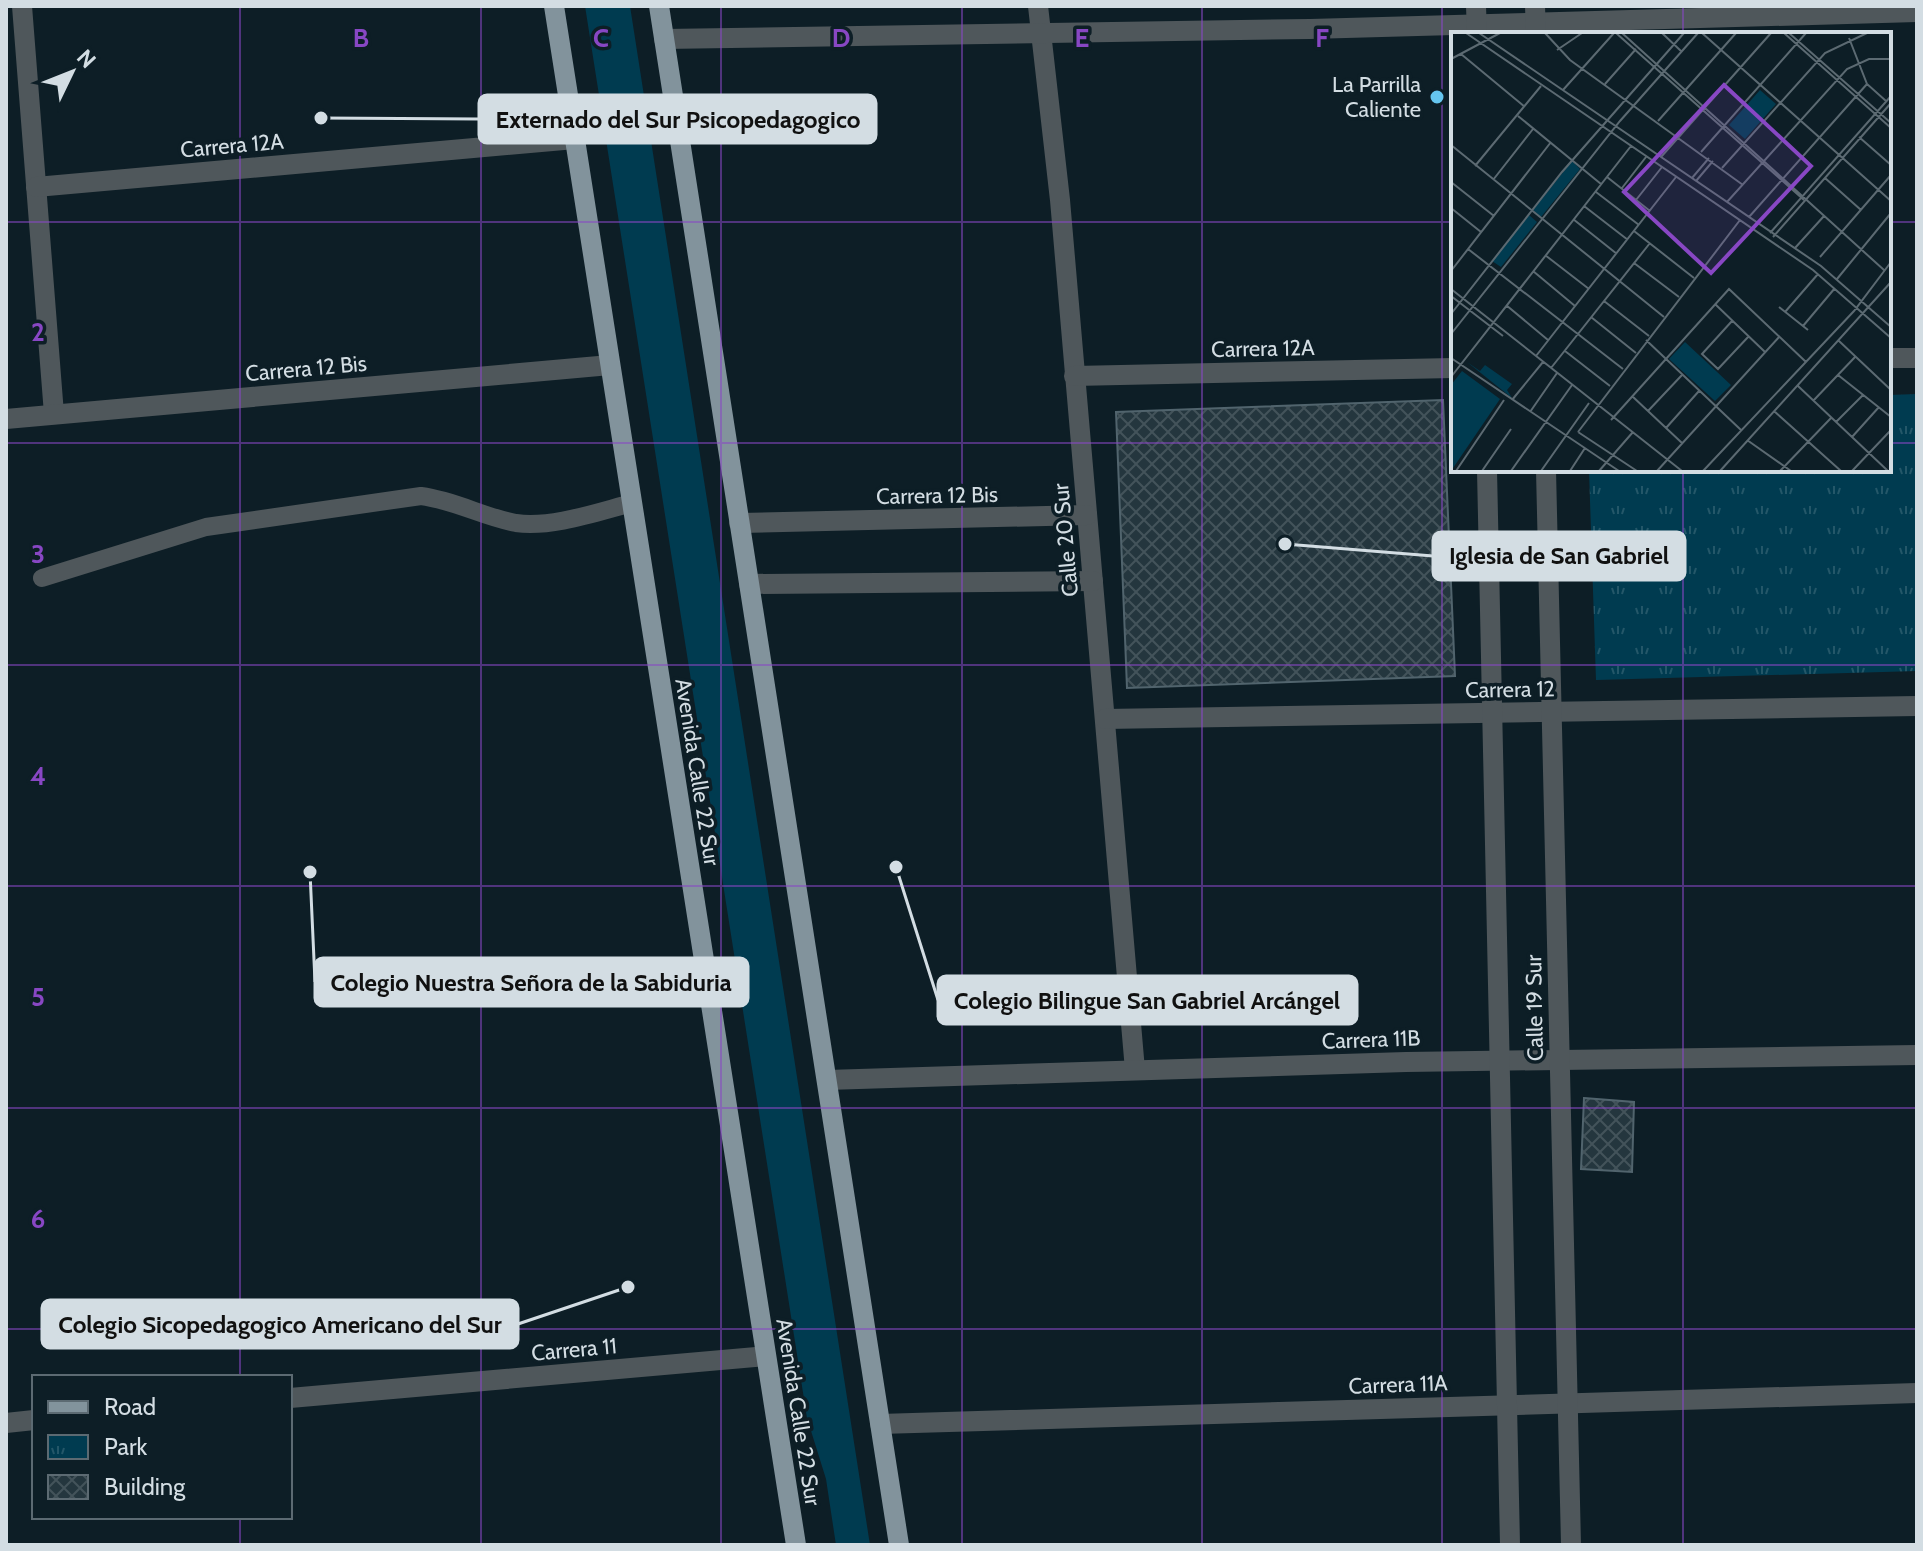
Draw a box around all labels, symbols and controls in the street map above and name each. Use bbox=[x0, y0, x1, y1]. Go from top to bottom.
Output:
text: B bbox=[353, 22, 369, 54]
text: C bbox=[593, 22, 609, 54]
text: D bbox=[832, 22, 850, 54]
text: E bbox=[1075, 22, 1089, 54]
text: F bbox=[1315, 22, 1329, 54]
north arrow bbox=[32, 32, 112, 112]
inset map bbox=[1451, 32, 1891, 472]
text: N bbox=[71, 44, 101, 74]
place label: La Parrilla Caliente bbox=[1332, 71, 1421, 123]
marker: La Parrilla Caliente bbox=[1428, 88, 1446, 106]
callout: Externado del Sur Psicopedagogico bbox=[479, 95, 876, 143]
text: Externado del Sur Psicopedagogico bbox=[496, 105, 861, 134]
street label: Carrera 12A bbox=[179, 127, 285, 163]
text: 2 bbox=[31, 316, 45, 348]
street label: Carrera 12A bbox=[1211, 334, 1315, 363]
street label: Carrera 12 Bis bbox=[244, 350, 368, 387]
street label: Carrera 12 Bis bbox=[876, 481, 998, 510]
street label: Calle 20 Sur bbox=[1047, 482, 1084, 598]
callout: Iglesia de San Gabriel bbox=[1433, 532, 1685, 580]
text: 3 bbox=[31, 538, 45, 570]
text: Iglesia de San Gabriel bbox=[1449, 541, 1669, 570]
street label: Carrera 12 bbox=[1465, 675, 1555, 704]
street label: Avenida Calle 22 Sur bbox=[669, 677, 726, 868]
text: 4 bbox=[30, 760, 46, 792]
street label: Calle 19 Sur bbox=[1520, 955, 1549, 1061]
callout: Colegio Nuestra Señora de la Sabiduria bbox=[315, 958, 748, 1006]
text: Colegio Nuestra Señora de la Sabiduria bbox=[330, 968, 732, 997]
callout: Colegio Bilingue San Gabriel Arcángel bbox=[938, 976, 1357, 1024]
text: 5 bbox=[31, 981, 45, 1013]
text: Colegio Bilingue San Gabriel Arcángel bbox=[954, 986, 1340, 1015]
street label: Carrera 11B bbox=[1321, 1024, 1421, 1055]
text: 6 bbox=[31, 1203, 45, 1235]
callout: Colegio Sicopedagogico Americano del Sur bbox=[42, 1300, 518, 1348]
text: Colegio Sicopedagogico Americano del Sur bbox=[58, 1310, 502, 1339]
street label: Avenida Calle 22 Sur bbox=[770, 1317, 827, 1508]
street label: Carrera 11 bbox=[530, 1332, 618, 1367]
street label: Carrera 11A bbox=[1348, 1369, 1449, 1400]
legend bbox=[32, 1375, 292, 1519]
text: Road bbox=[104, 1392, 156, 1421]
text: Park bbox=[104, 1432, 147, 1461]
text: Building bbox=[104, 1472, 186, 1501]

